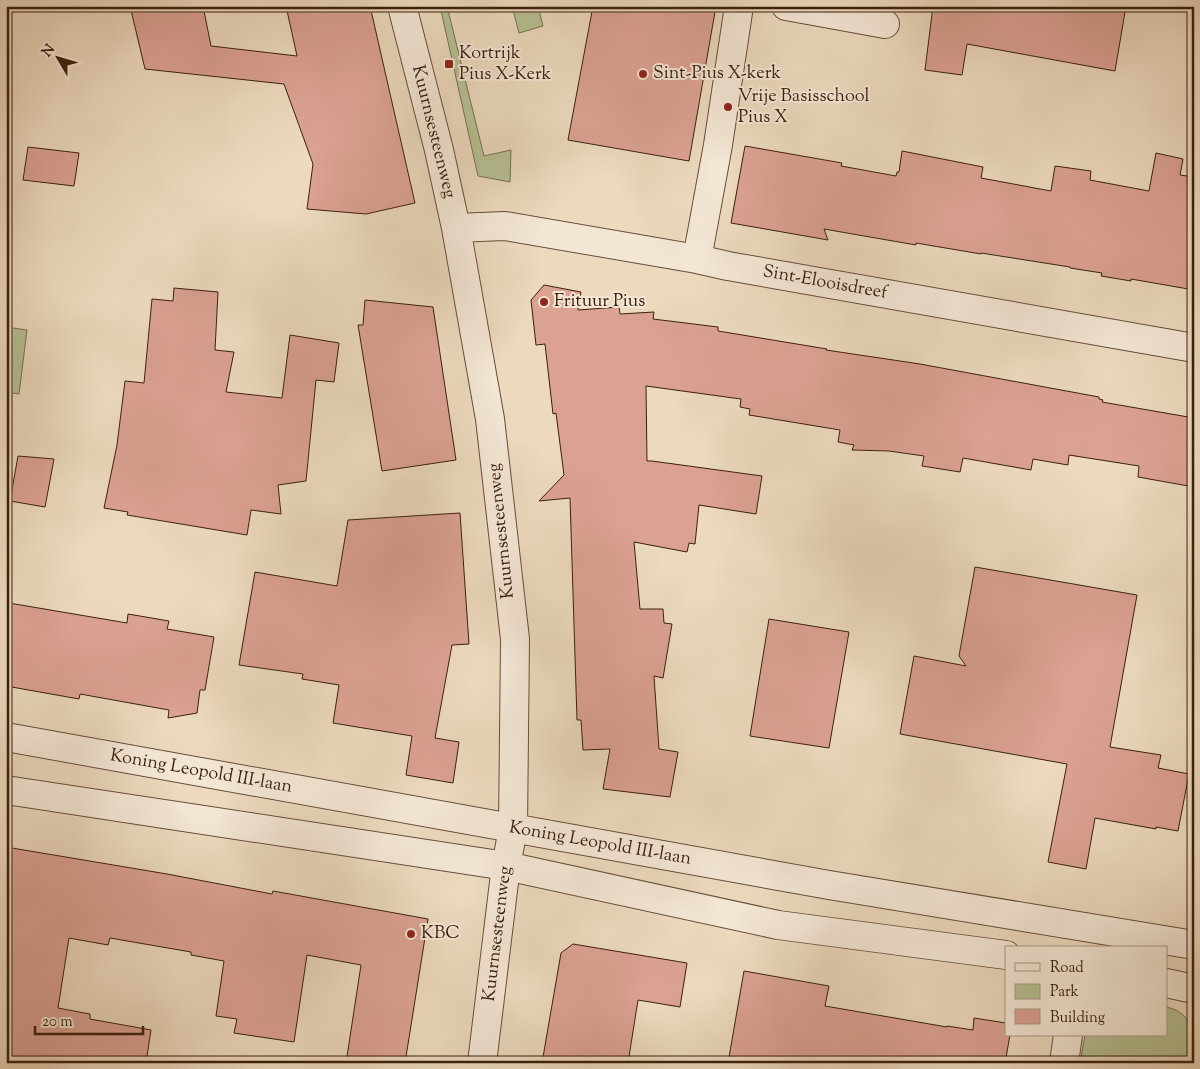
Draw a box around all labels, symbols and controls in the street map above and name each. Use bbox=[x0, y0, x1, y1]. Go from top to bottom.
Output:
north arrow bbox=[32, 32, 82, 82]
text: N bbox=[38, 41, 61, 62]
place label: Kortrijk Pius X-Kerk bbox=[459, 41, 552, 88]
marker: Kortrijk Pius X-Kerk bbox=[443, 58, 455, 70]
place label: Sint-Pius X-kerk bbox=[653, 61, 781, 87]
street label: Kuurnsesteenweg bbox=[404, 63, 462, 201]
marker: Sint-Pius X-kerk bbox=[637, 68, 649, 80]
place label: Vrije Basisschool Pius X bbox=[738, 84, 870, 131]
marker: Vrije Basisschool Pius X bbox=[722, 101, 734, 113]
street label: Sint-Elooisdreef bbox=[761, 259, 890, 307]
place label: Frituur Pius bbox=[554, 289, 645, 315]
marker: Frituur Pius bbox=[538, 296, 550, 308]
street label: Kuurnsesteenweg bbox=[482, 462, 522, 600]
street label: Koning Leopold III-laan bbox=[108, 743, 294, 801]
street label: Koning Leopold III-laan bbox=[507, 815, 693, 873]
street label: Kuurnsesteenweg bbox=[477, 865, 519, 1003]
place label: KBC bbox=[421, 921, 460, 947]
marker: KBC bbox=[405, 928, 417, 940]
legend bbox=[1005, 946, 1168, 1036]
text: Road bbox=[1050, 958, 1084, 979]
text: Park bbox=[1050, 982, 1079, 1003]
scale bar bbox=[35, 1004, 142, 1036]
text: Building bbox=[1050, 1008, 1105, 1029]
text: 20 m bbox=[42, 1012, 73, 1033]

